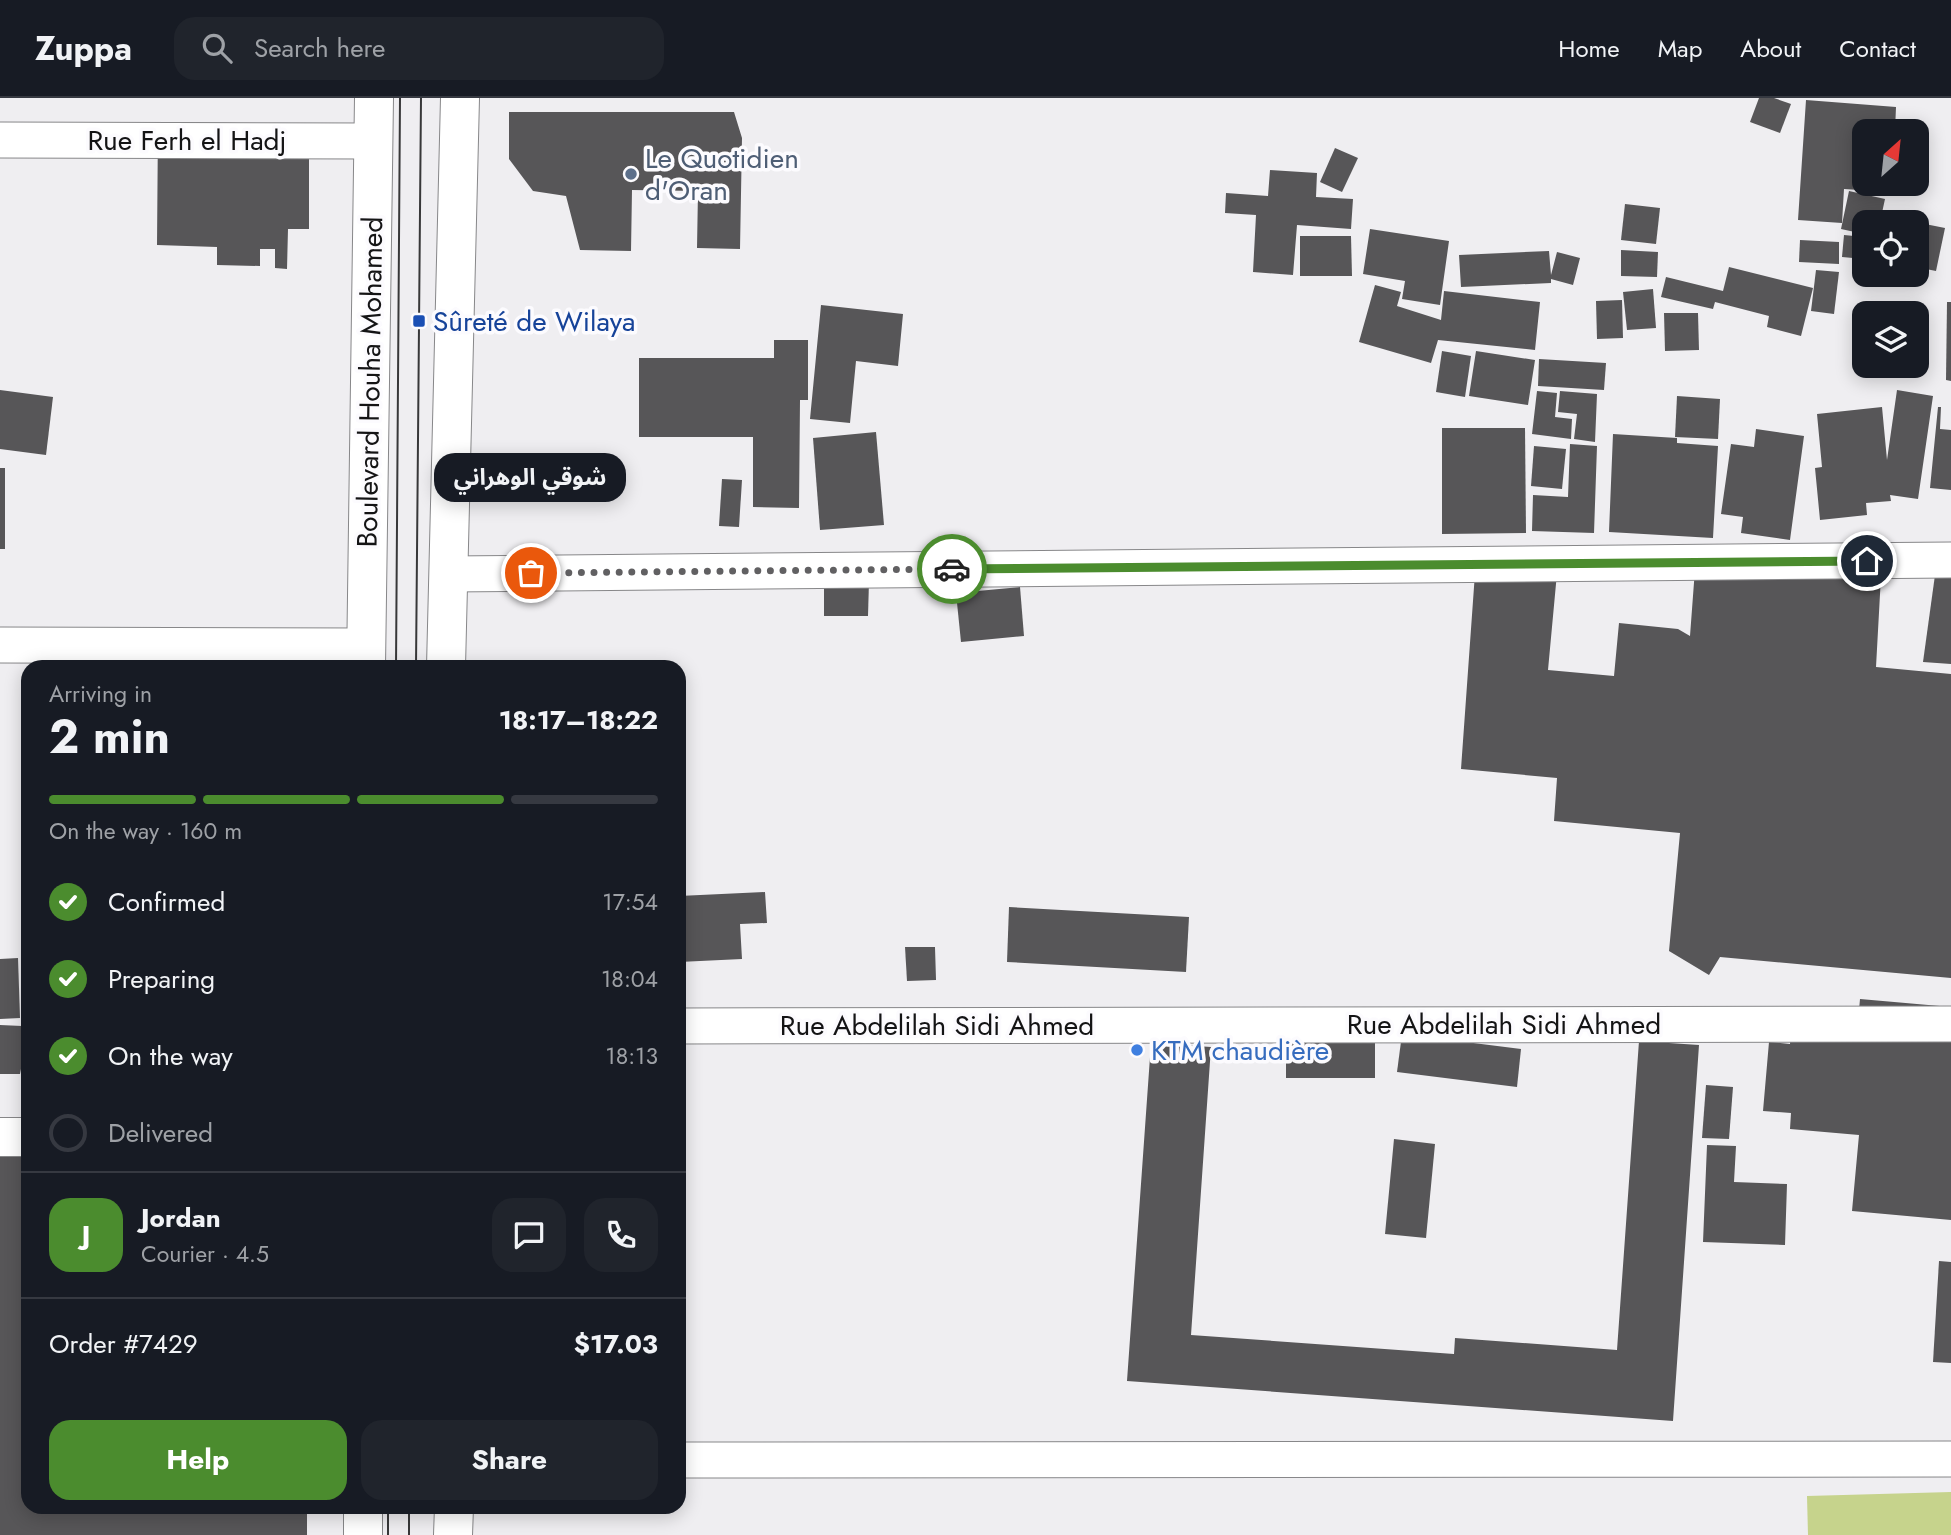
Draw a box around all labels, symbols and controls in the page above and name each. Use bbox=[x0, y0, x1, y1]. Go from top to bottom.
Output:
search box bbox=[174, 17, 664, 80]
text: Zuppa bbox=[35, 25, 132, 72]
icon: search bbox=[198, 29, 236, 67]
text: Search here bbox=[254, 29, 385, 67]
text: Home bbox=[1558, 31, 1620, 66]
text: Map bbox=[1658, 31, 1702, 66]
text: About bbox=[1740, 31, 1801, 66]
text: Contact bbox=[1839, 31, 1916, 66]
north arrow bbox=[1852, 119, 1928, 196]
map controls bbox=[1852, 119, 1929, 378]
street label: Rue Ferh el Hadj bbox=[87, 120, 287, 161]
place label: Le Quotidien d'Oran bbox=[645, 138, 799, 211]
marker: Le Quotidien d'Oran bbox=[623, 166, 639, 182]
button: locate bbox=[1852, 210, 1929, 287]
street label: Boulevard Houha Mohamed bbox=[347, 216, 393, 548]
place label: Sûreté de Wilaya bbox=[433, 301, 636, 342]
button: layers bbox=[1852, 301, 1929, 378]
marker: Sûreté de Wilaya bbox=[411, 313, 427, 329]
callout: شوقي الوهراني bbox=[435, 454, 627, 503]
text: شوقي الوهراني bbox=[454, 460, 606, 494]
pin bbox=[1837, 531, 1897, 591]
courier bbox=[917, 534, 987, 604]
icon: home bbox=[1848, 542, 1886, 580]
pin bbox=[501, 543, 561, 603]
icon: car bbox=[933, 550, 971, 588]
icon: bag bbox=[512, 554, 550, 592]
text: Arriving in bbox=[49, 677, 152, 711]
text: 18:17–18:22 bbox=[499, 701, 658, 739]
text: 2 min bbox=[49, 704, 170, 770]
text: On the way · 160 m bbox=[49, 814, 242, 848]
icon: check bbox=[49, 883, 87, 921]
text: Confirmed bbox=[108, 883, 225, 921]
text: 17:54 bbox=[602, 885, 658, 919]
icon: check bbox=[49, 960, 87, 998]
text: Preparing bbox=[108, 960, 215, 998]
text: 18:04 bbox=[601, 962, 658, 996]
street label: Rue Abdelilah Sidi Ahmed bbox=[1347, 1004, 1661, 1045]
street label: Rue Abdelilah Sidi Ahmed bbox=[780, 1005, 1094, 1046]
place label: KTM chaudière bbox=[1151, 1030, 1329, 1071]
icon: check bbox=[49, 1037, 87, 1075]
text: On the way bbox=[108, 1037, 233, 1075]
text: 18:13 bbox=[605, 1039, 658, 1073]
marker: KTM chaudière bbox=[1129, 1042, 1145, 1058]
text: Delivered bbox=[108, 1114, 213, 1152]
button: chat bbox=[492, 1198, 566, 1272]
button: phone bbox=[584, 1198, 658, 1272]
text: Jordan bbox=[141, 1199, 221, 1237]
text: J bbox=[82, 1216, 90, 1254]
text: Courier · 4.5 bbox=[141, 1237, 269, 1271]
text: Order #7429 bbox=[49, 1325, 198, 1363]
text: $17.03 bbox=[574, 1325, 658, 1363]
button: Help bbox=[49, 1420, 347, 1500]
button: Share bbox=[361, 1420, 658, 1500]

